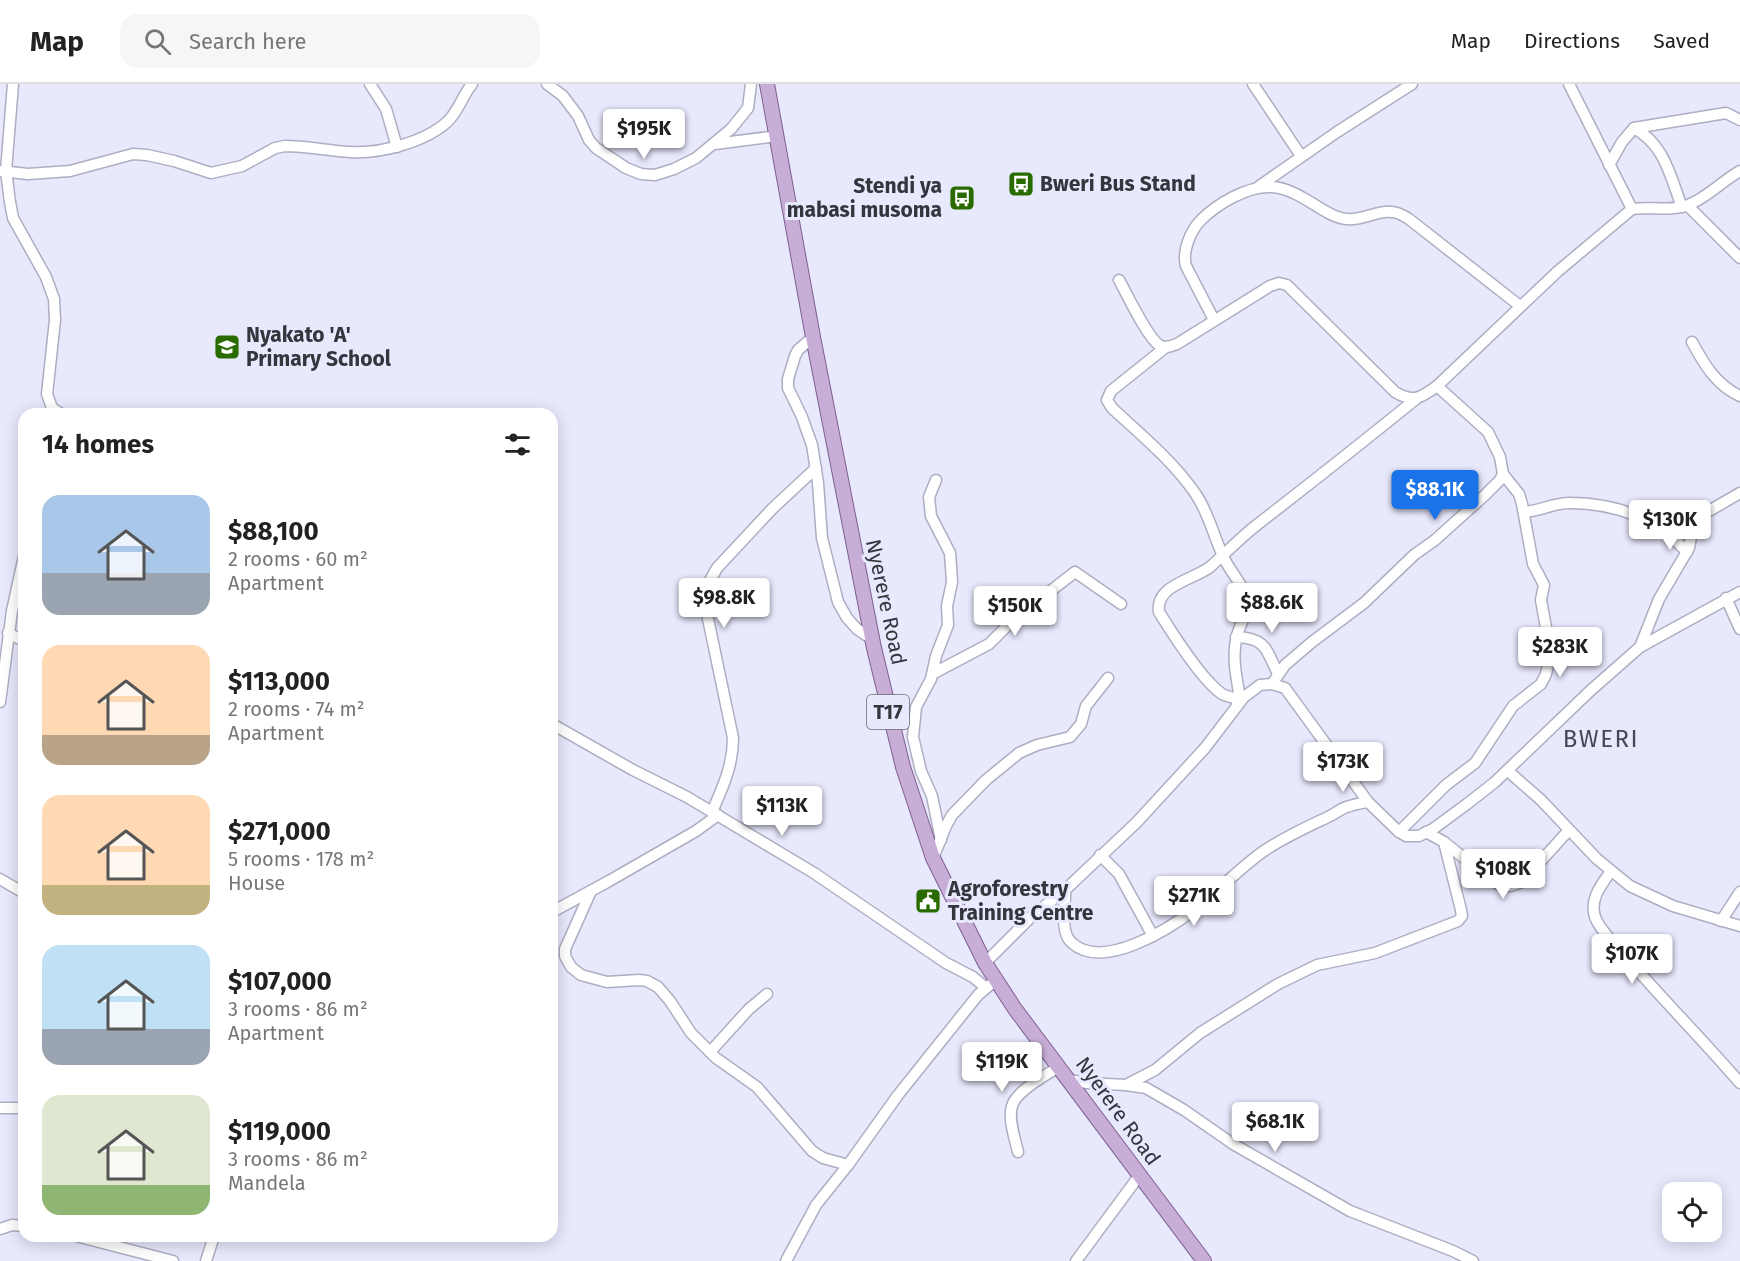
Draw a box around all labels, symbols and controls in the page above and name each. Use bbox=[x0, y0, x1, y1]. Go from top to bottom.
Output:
search box bbox=[120, 14, 540, 68]
text: Map bbox=[30, 25, 84, 58]
icon: search bbox=[141, 25, 174, 58]
text: Search here bbox=[189, 28, 307, 55]
text: Map bbox=[1451, 28, 1491, 54]
text: Directions bbox=[1524, 28, 1620, 54]
text: Saved bbox=[1653, 28, 1710, 54]
pin: $195K bbox=[602, 109, 686, 160]
text: $195K bbox=[617, 116, 671, 140]
bus stop icon: Bweri Bus Stand bbox=[1006, 169, 1036, 199]
place label: Bweri Bus Stand bbox=[1040, 171, 1196, 197]
place label: Stendi ya mabasi musoma bbox=[787, 173, 942, 223]
bus stop icon: Stendi ya mabasi musoma bbox=[947, 183, 977, 213]
place label: Nyakato 'A' Primary School bbox=[246, 322, 392, 372]
school or university icon: Nyakato 'A' Primary School bbox=[212, 332, 242, 362]
icon: filters bbox=[501, 428, 534, 461]
text: 14 homes bbox=[42, 429, 154, 460]
pin: $88.1K bbox=[1386, 470, 1484, 521]
text: $88.1K bbox=[1406, 477, 1464, 501]
pin: $130K bbox=[1628, 500, 1712, 551]
text: $130K bbox=[1643, 507, 1697, 531]
text: $88,100 bbox=[228, 516, 319, 547]
icon: home bbox=[90, 519, 162, 591]
street label: Nyerere Road bbox=[860, 537, 912, 667]
text: 2 rooms · 60 m² bbox=[228, 547, 368, 571]
text: Apartment bbox=[228, 571, 324, 595]
pin: $98.8K bbox=[675, 578, 773, 629]
pin: $88.6K bbox=[1223, 583, 1321, 634]
text: $98.8K bbox=[693, 585, 755, 609]
pin: $150K bbox=[973, 586, 1057, 637]
text: $88.6K bbox=[1241, 590, 1303, 614]
text: $150K bbox=[988, 593, 1042, 617]
pin: $283K bbox=[1518, 627, 1602, 678]
text: $283K bbox=[1532, 634, 1588, 658]
text: $113,000 bbox=[228, 666, 330, 697]
icon: home bbox=[90, 669, 162, 741]
road number: T17 bbox=[867, 695, 909, 729]
text: 2 rooms · 74 m² bbox=[228, 697, 365, 721]
text: Apartment bbox=[228, 721, 324, 745]
district label: BWERI bbox=[1563, 725, 1639, 753]
pin: $173K bbox=[1301, 742, 1385, 793]
text: $173K bbox=[1317, 749, 1369, 773]
pin: $113K bbox=[740, 786, 824, 837]
text: $113K bbox=[756, 793, 808, 817]
text: $271,000 bbox=[228, 816, 331, 847]
icon: home bbox=[90, 819, 162, 891]
text: 5 rooms · 178 m² bbox=[228, 847, 374, 871]
pin: $108K bbox=[1461, 849, 1545, 900]
text: $108K bbox=[1475, 856, 1531, 880]
text: House bbox=[228, 871, 285, 895]
place label: Agroforestry Training Centre bbox=[947, 876, 1094, 926]
pin: $271K bbox=[1152, 876, 1236, 927]
text: $271K bbox=[1168, 883, 1220, 907]
public building icon: Agroforestry Training Centre bbox=[913, 886, 943, 916]
pin: $107K bbox=[1590, 934, 1674, 985]
text: $107K bbox=[1606, 941, 1658, 965]
text: $107,000 bbox=[228, 966, 332, 997]
icon: home bbox=[90, 969, 162, 1041]
text: 3 rooms · 86 m² bbox=[228, 997, 368, 1021]
text: Apartment bbox=[228, 1021, 324, 1045]
pin: $119K bbox=[960, 1042, 1044, 1093]
text: $119K bbox=[976, 1049, 1028, 1073]
street label: Nyerere Road bbox=[1070, 1052, 1166, 1170]
pin: $68.1K bbox=[1226, 1102, 1324, 1153]
text: $68.1K bbox=[1246, 1109, 1304, 1133]
text: $119,000 bbox=[228, 1116, 331, 1147]
icon: home bbox=[90, 1119, 162, 1191]
text: 3 rooms · 86 m² bbox=[228, 1147, 368, 1171]
text: Mandela bbox=[228, 1171, 306, 1195]
map controls bbox=[1662, 1182, 1722, 1242]
button: locate bbox=[1662, 1182, 1722, 1242]

